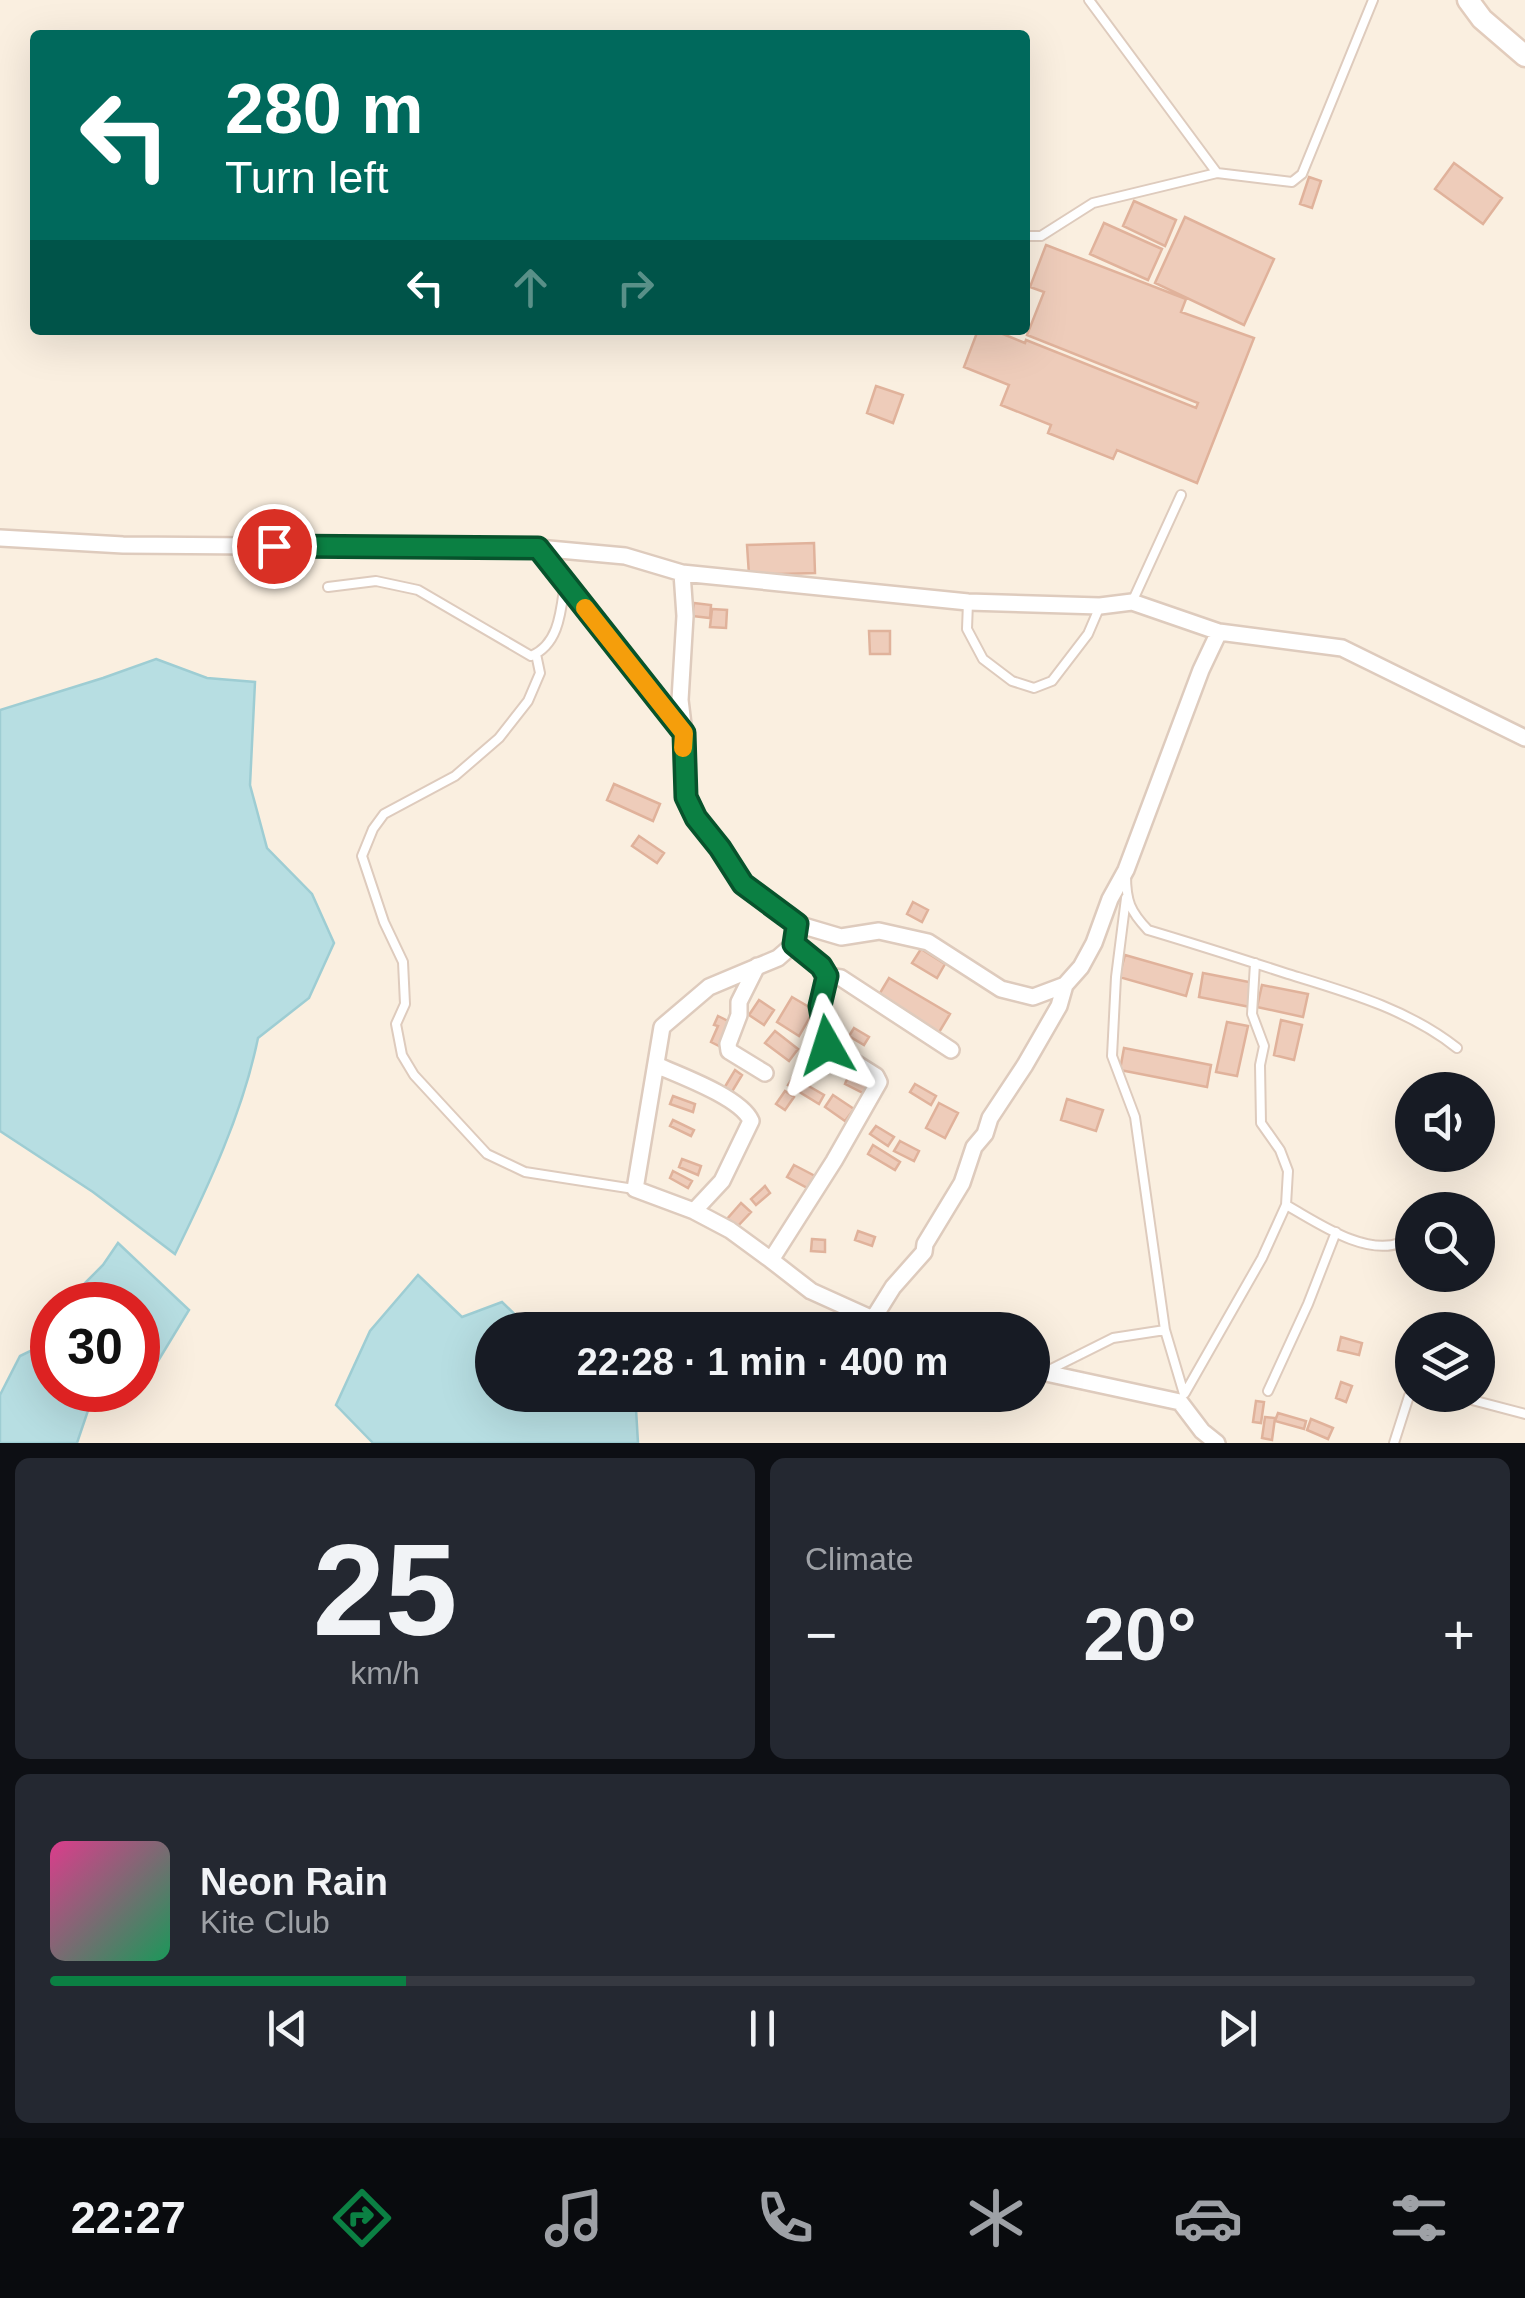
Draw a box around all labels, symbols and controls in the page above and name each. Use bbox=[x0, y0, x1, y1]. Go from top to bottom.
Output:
icon: left bbox=[60, 70, 190, 200]
text: 280 m bbox=[225, 70, 423, 148]
text: Turn left bbox=[225, 152, 388, 203]
icon: left bbox=[398, 260, 453, 315]
icon: ahead bbox=[503, 260, 558, 315]
icon: right bbox=[608, 260, 663, 315]
pin bbox=[232, 504, 317, 589]
icon: arrive bbox=[247, 519, 302, 574]
position arrow bbox=[775, 993, 879, 1097]
map controls bbox=[1395, 1072, 1495, 1412]
button: sound bbox=[1395, 1072, 1495, 1172]
button: search bbox=[1395, 1192, 1495, 1292]
speed limit sign: 30 bbox=[30, 1282, 160, 1412]
button: layers bbox=[1395, 1312, 1495, 1412]
text: 22:28 · 1 min · 400 m bbox=[577, 1341, 948, 1383]
text: 25 bbox=[313, 1517, 457, 1663]
text: Climate bbox=[805, 1541, 913, 1577]
text: 20° bbox=[1083, 1592, 1197, 1676]
text: − bbox=[805, 1604, 837, 1666]
text: + bbox=[1443, 1604, 1475, 1666]
text: km/h bbox=[350, 1655, 420, 1691]
text: Neon Rain bbox=[200, 1861, 388, 1903]
text: Kite Club bbox=[200, 1904, 330, 1940]
icon: previous bbox=[260, 2001, 315, 2056]
icon: pause bbox=[735, 2001, 790, 2056]
icon: next bbox=[1210, 2001, 1265, 2056]
icon: directions bbox=[327, 2183, 397, 2253]
icon: music bbox=[539, 2183, 609, 2253]
icon: phone bbox=[750, 2183, 820, 2253]
icon: climate bbox=[961, 2183, 1031, 2253]
icon: car bbox=[1173, 2183, 1243, 2253]
icon: filters bbox=[1384, 2183, 1454, 2253]
text: 22:27 bbox=[71, 2192, 186, 2243]

